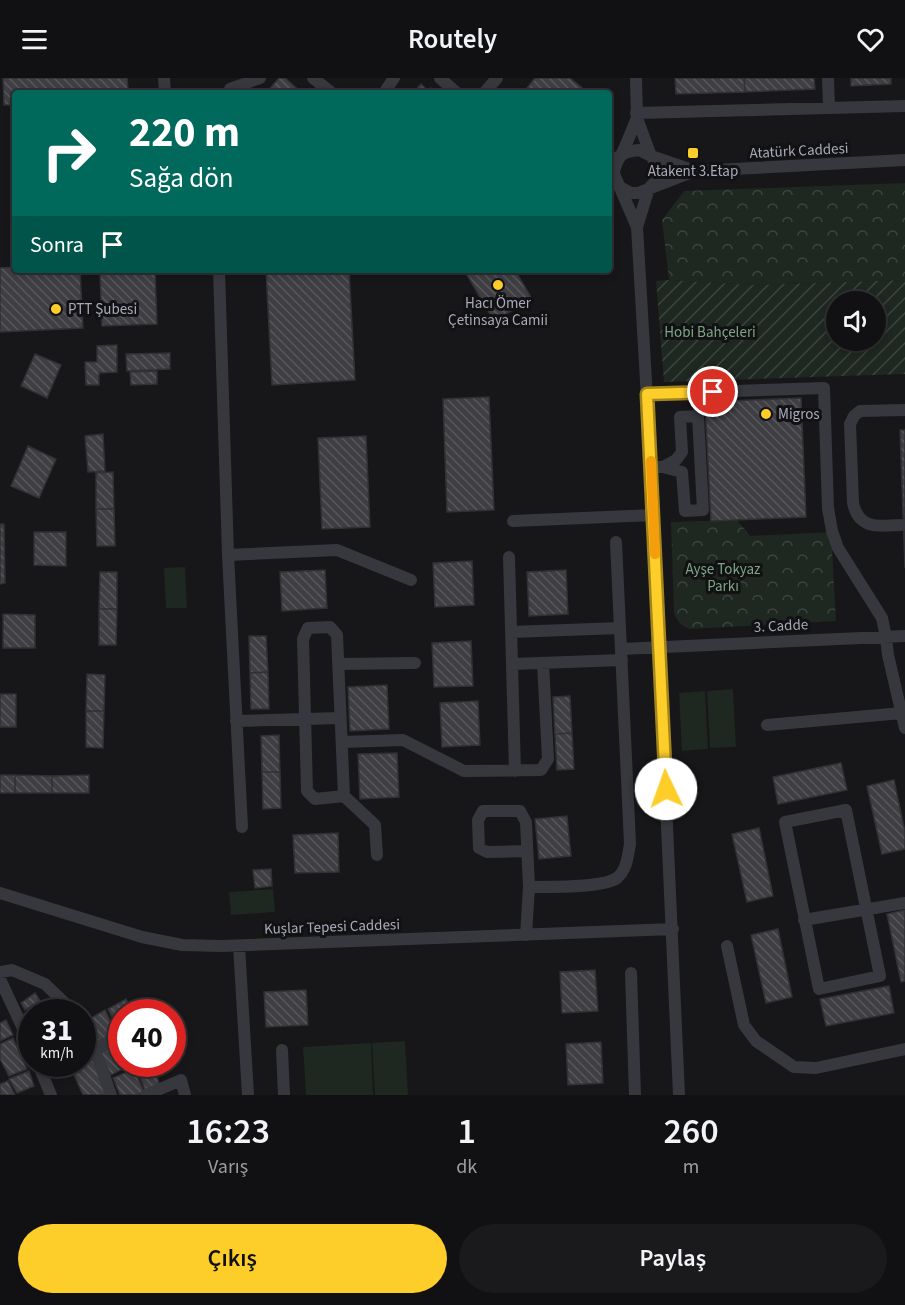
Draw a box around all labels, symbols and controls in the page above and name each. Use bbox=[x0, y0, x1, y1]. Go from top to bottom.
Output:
text: Routely bbox=[408, 20, 497, 59]
icon: menu bbox=[18, 23, 51, 56]
icon: heart bbox=[854, 23, 887, 56]
text: 220 m bbox=[129, 103, 240, 163]
icon: right bbox=[30, 114, 108, 192]
street label: Atatürk Caddesi bbox=[749, 138, 849, 164]
marker: Atakent 3.Etap bbox=[686, 146, 700, 160]
text: Sağa dön bbox=[129, 159, 234, 198]
place label: Atakent 3.Etap bbox=[648, 161, 738, 182]
icon: arrive bbox=[96, 228, 129, 261]
text: Sonra bbox=[30, 229, 84, 261]
marker: Hacı Ömer Çetinsaya Camii bbox=[491, 278, 505, 292]
map controls bbox=[826, 291, 886, 351]
button: sound bbox=[826, 291, 886, 351]
place label: Hacı Ömer Çetinsaya Camii bbox=[448, 293, 548, 331]
place label: PTT Şubesi bbox=[68, 299, 137, 320]
marker: PTT Şubesi bbox=[49, 302, 63, 316]
park label: Hobi Bahçeleri bbox=[664, 322, 756, 343]
pin bbox=[687, 366, 738, 417]
icon: arrive bbox=[696, 375, 729, 408]
place label: Migros bbox=[778, 404, 820, 425]
marker: Migros bbox=[759, 407, 773, 421]
park label: Ayşe Tokyaz Parkı bbox=[685, 559, 761, 597]
street label: 3. Cadde bbox=[753, 614, 809, 638]
position arrow bbox=[634, 757, 698, 821]
street label: Kuşlar Tepesi Caddesi bbox=[264, 914, 400, 940]
speed limit sign: 40 bbox=[108, 999, 186, 1077]
text: 31 bbox=[41, 1009, 73, 1052]
text: km/h bbox=[40, 1043, 74, 1064]
text: 16:23 bbox=[186, 1106, 270, 1157]
text: 1 bbox=[457, 1106, 476, 1157]
text: 260 bbox=[663, 1106, 719, 1157]
text: Varış bbox=[208, 1153, 248, 1181]
text: dk bbox=[456, 1153, 477, 1181]
text: m bbox=[683, 1153, 699, 1181]
button: Çıkış bbox=[18, 1224, 447, 1293]
button: Paylaş bbox=[459, 1224, 887, 1293]

